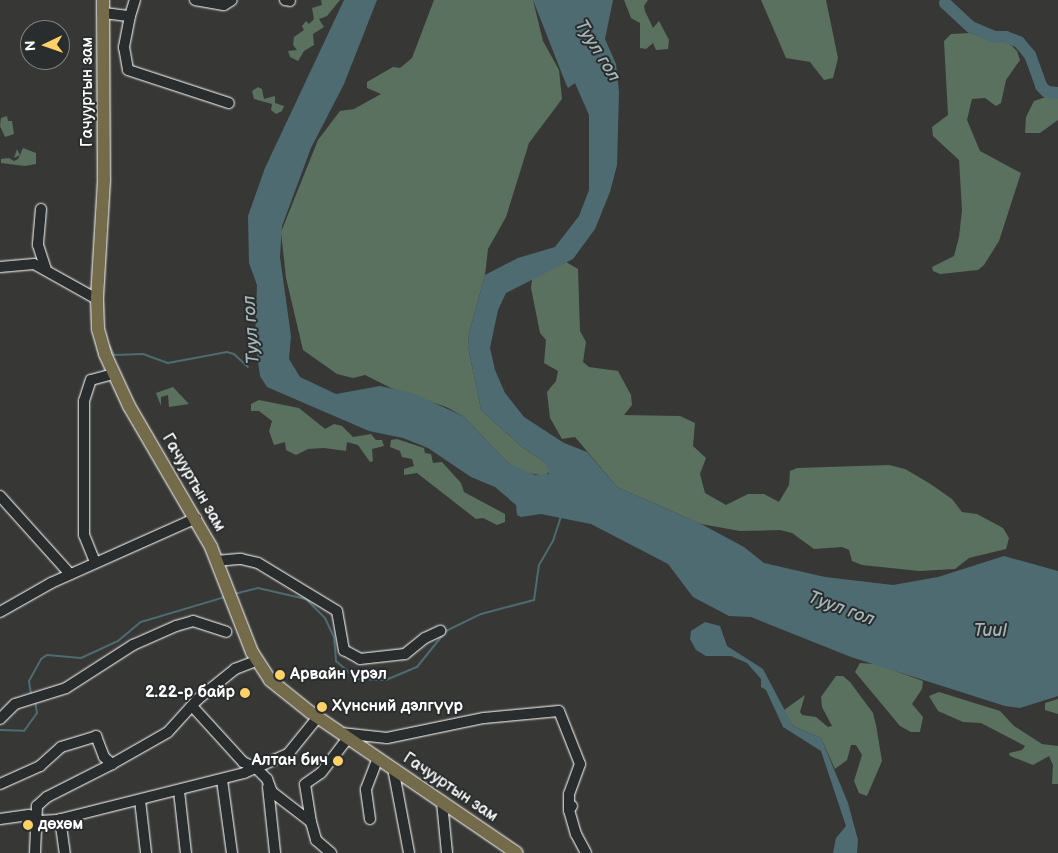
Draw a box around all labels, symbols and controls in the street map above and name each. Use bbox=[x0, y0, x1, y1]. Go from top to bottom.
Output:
water label: Туул гол bbox=[570, 16, 624, 86]
north arrow bbox=[20, 20, 70, 70]
street label: Гачууртын зам bbox=[78, 37, 98, 147]
text: N bbox=[22, 40, 39, 51]
water label: Туул гол bbox=[239, 295, 265, 365]
street label: Гачууртын зам bbox=[157, 431, 229, 535]
water label: Туул гол bbox=[805, 587, 877, 631]
water label: Tuul bbox=[973, 620, 1007, 642]
place label: Арвайн үрэл bbox=[290, 665, 387, 685]
marker: Арвайн үрэл bbox=[274, 669, 286, 681]
place label: 2.22-р байр bbox=[145, 683, 235, 703]
marker: 2.22-р байр bbox=[239, 687, 251, 699]
place label: Хүнсний дэлгүүр bbox=[332, 697, 463, 717]
marker: Хүнсний дэлгүүр bbox=[316, 701, 328, 713]
street label: Гачууртын зам bbox=[399, 749, 501, 827]
place label: Алтан бич bbox=[252, 751, 328, 771]
marker: Алтан бич bbox=[332, 755, 344, 767]
place label: дөхөм bbox=[38, 815, 83, 835]
marker: дөхөм bbox=[22, 819, 34, 831]

